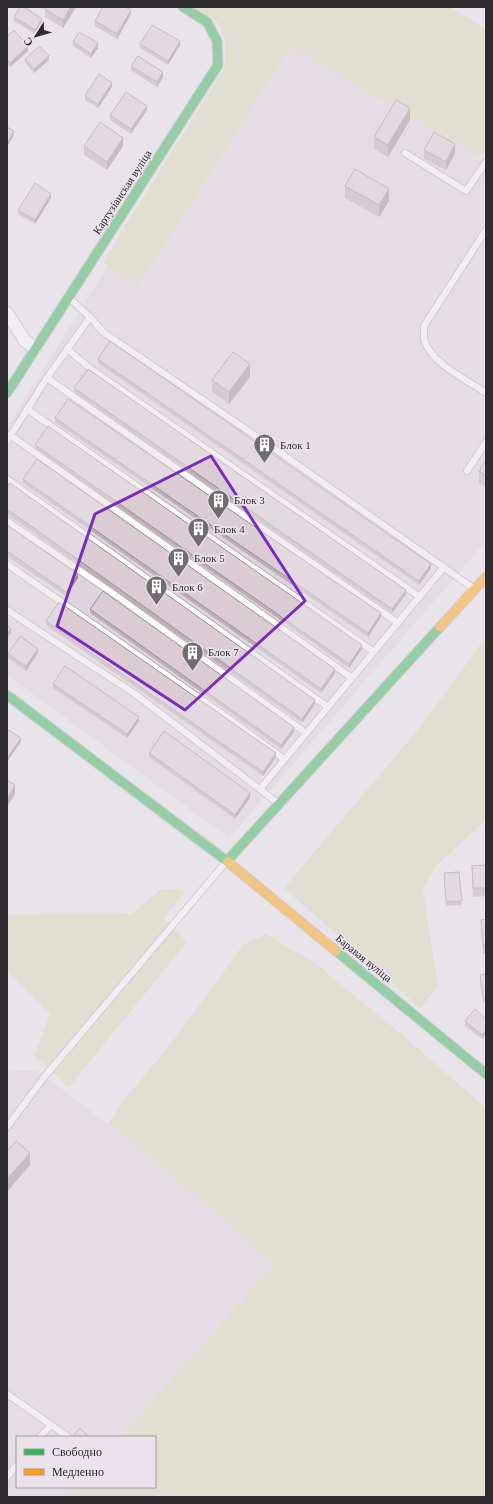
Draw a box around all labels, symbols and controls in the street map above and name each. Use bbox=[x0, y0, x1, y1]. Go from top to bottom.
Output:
north arrow bbox=[16, 16, 56, 56]
text: С bbox=[21, 35, 35, 49]
street label: Картузіанская вуліца bbox=[90, 148, 154, 236]
building icon: Блок 1 bbox=[251, 432, 277, 465]
place label: Блок 1 bbox=[280, 439, 311, 451]
building icon: Блок 3 bbox=[205, 487, 231, 520]
place label: Блок 3 bbox=[234, 494, 265, 506]
building icon: Блок 4 bbox=[185, 516, 211, 549]
place label: Блок 4 bbox=[214, 523, 245, 535]
building icon: Блок 5 bbox=[166, 545, 192, 578]
place label: Блок 5 bbox=[194, 552, 225, 564]
building icon: Блок 6 bbox=[144, 574, 170, 607]
place label: Блок 6 bbox=[172, 581, 203, 593]
building icon: Блок 7 bbox=[179, 639, 205, 672]
place label: Блок 7 bbox=[208, 646, 239, 658]
street label: Баравая вуліца bbox=[334, 932, 394, 984]
legend bbox=[16, 1436, 156, 1488]
text: Свободно bbox=[52, 1445, 102, 1459]
text: Медленно bbox=[52, 1465, 104, 1479]

